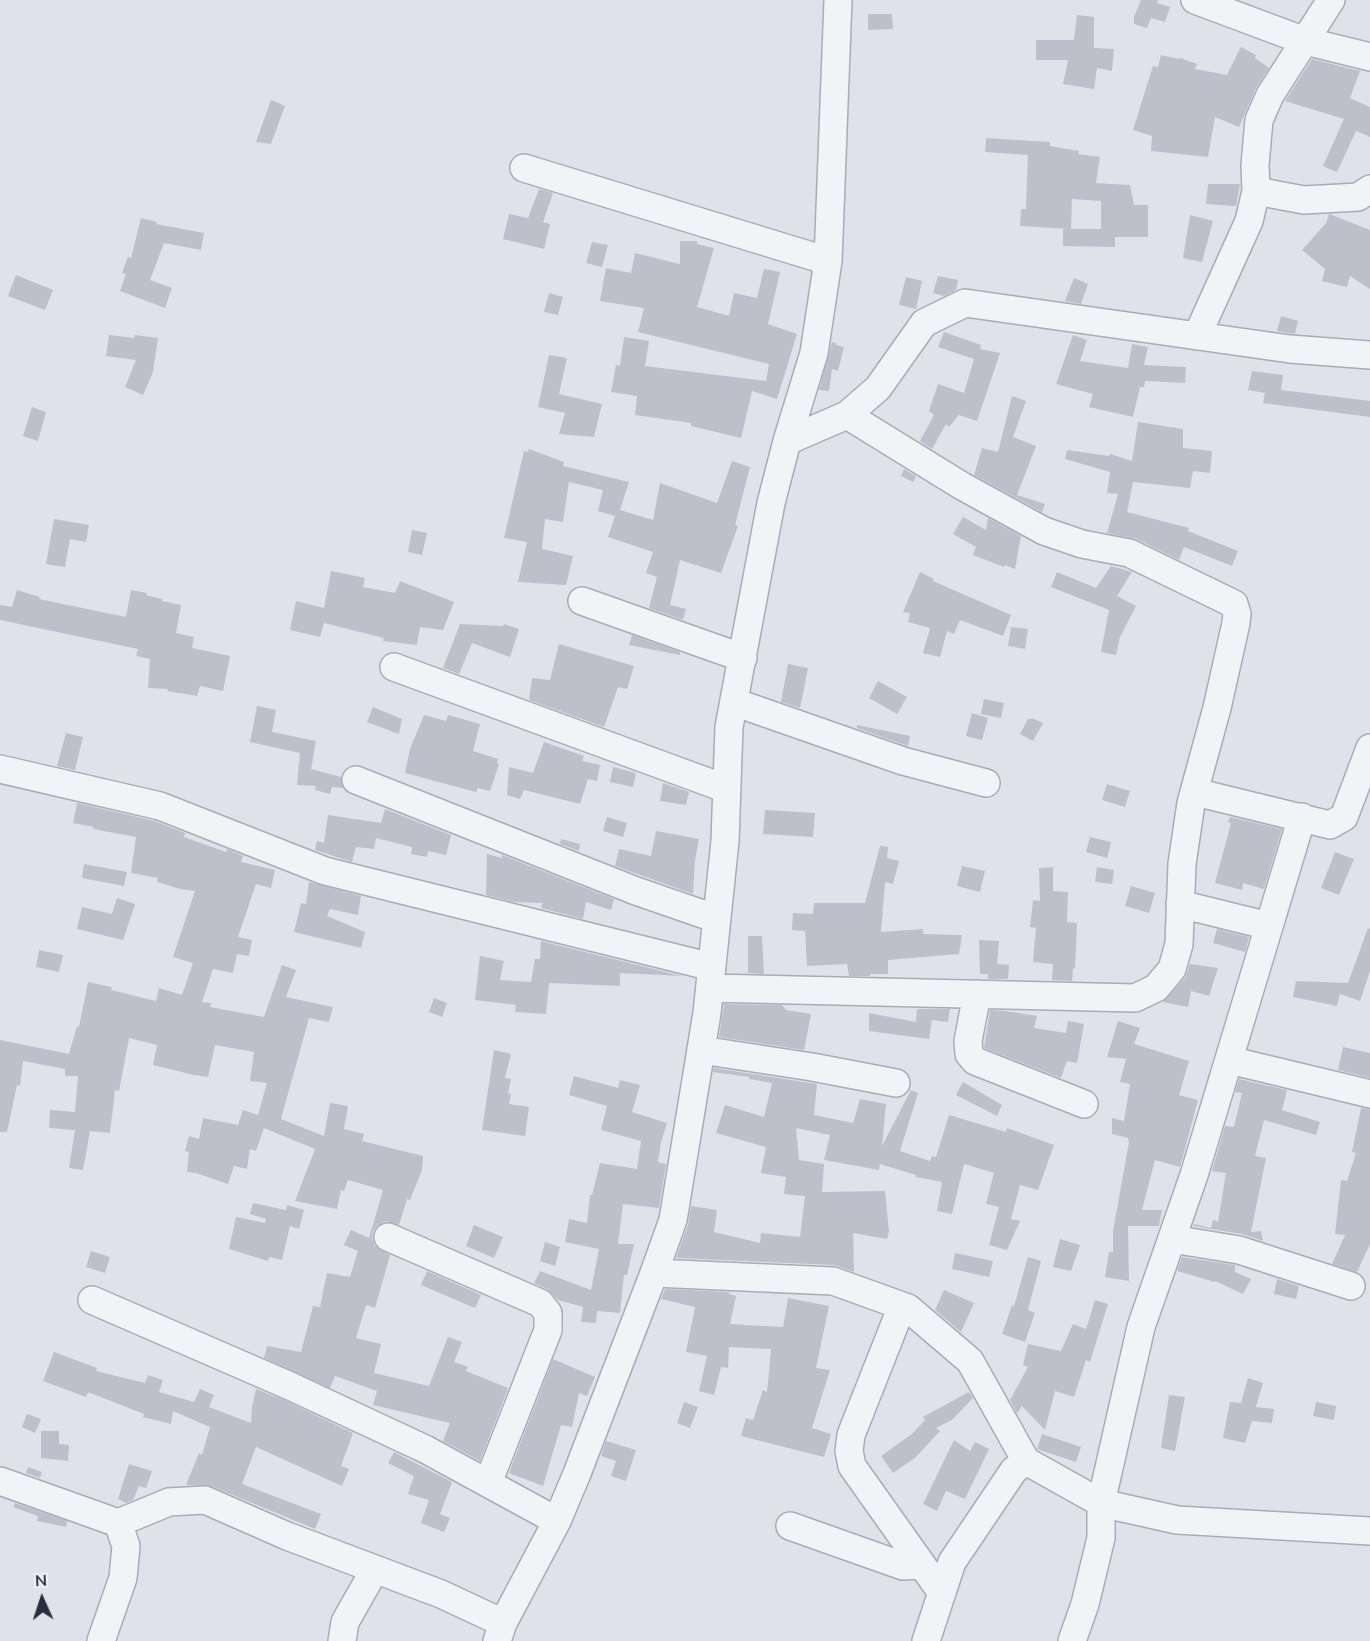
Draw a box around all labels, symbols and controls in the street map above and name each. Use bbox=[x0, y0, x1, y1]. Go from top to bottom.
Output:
north arrow bbox=[12, 1569, 72, 1629]
text: N bbox=[35, 1570, 48, 1592]

